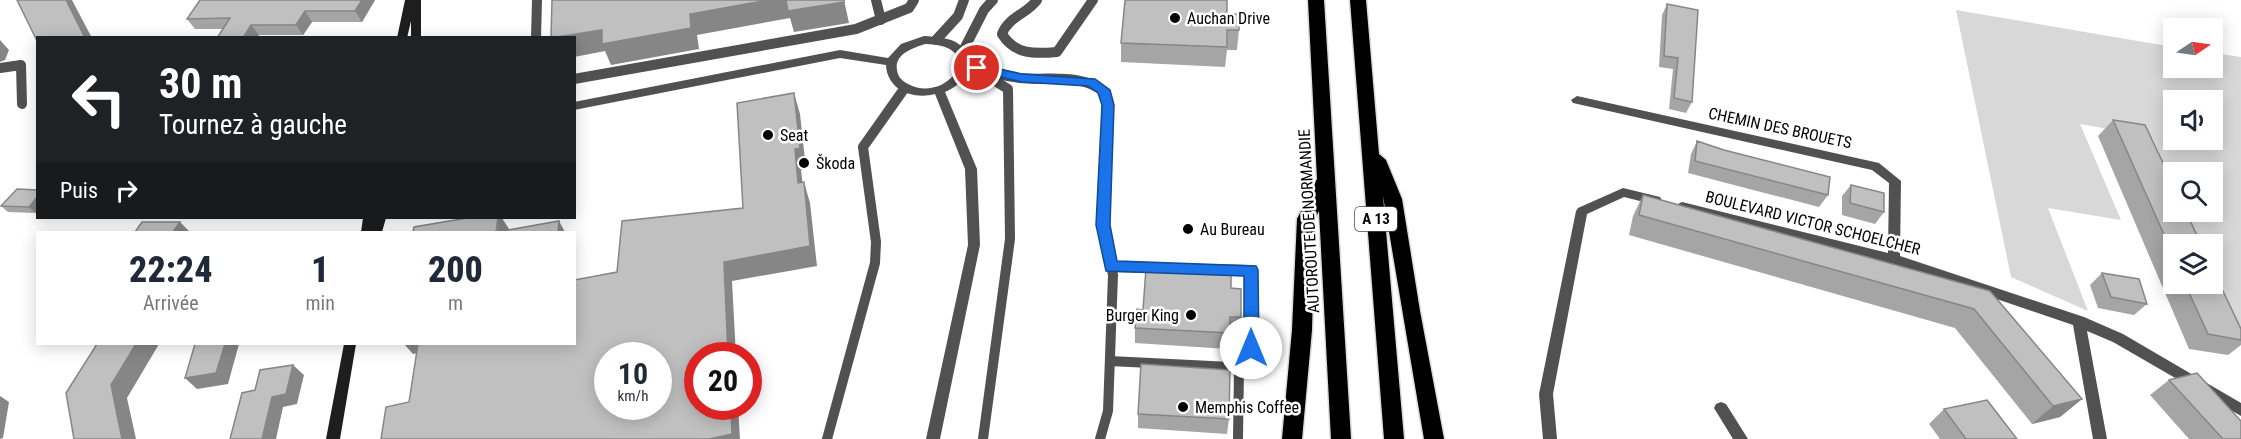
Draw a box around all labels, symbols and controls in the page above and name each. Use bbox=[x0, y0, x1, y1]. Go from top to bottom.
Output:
place label: Auchan Drive bbox=[1187, 9, 1270, 28]
marker: Auchan Drive bbox=[1168, 11, 1182, 25]
north arrow bbox=[2163, 18, 2223, 78]
map controls bbox=[2163, 18, 2223, 294]
pin bbox=[951, 42, 1002, 93]
icon: arrive bbox=[960, 51, 993, 84]
text: 30 m bbox=[159, 59, 242, 108]
icon: left bbox=[60, 60, 138, 138]
button: sound bbox=[2163, 90, 2223, 150]
street label: CHEMIN DES BROUETS bbox=[1707, 104, 1853, 152]
text: Tournez à gauche bbox=[159, 109, 347, 141]
place label: Seat bbox=[780, 126, 808, 145]
marker: Seat bbox=[761, 128, 775, 142]
street label: AUTOROUTE DE NORMANDIE bbox=[1295, 129, 1323, 313]
place label: Škoda bbox=[816, 154, 855, 173]
marker: Škoda bbox=[797, 156, 811, 170]
button: search bbox=[2163, 162, 2223, 222]
icon: right bbox=[110, 174, 143, 207]
text: Puis bbox=[60, 178, 98, 203]
street label: BOULEVARD VICTOR SCHOELCHER bbox=[1704, 187, 1923, 259]
road number: A 13 bbox=[1355, 207, 1397, 231]
place label: Au Bureau bbox=[1200, 220, 1265, 239]
marker: Au Bureau bbox=[1181, 222, 1195, 236]
button: layers bbox=[2163, 234, 2223, 294]
text: 22:24 bbox=[129, 249, 212, 291]
text: 1 bbox=[311, 249, 329, 291]
text: 200 bbox=[428, 249, 483, 291]
text: Arrivée bbox=[143, 291, 199, 315]
text: min bbox=[306, 291, 335, 315]
text: m bbox=[448, 291, 463, 315]
place label: Burger King bbox=[1106, 306, 1179, 325]
marker: Burger King bbox=[1184, 308, 1198, 322]
position arrow bbox=[1219, 316, 1283, 380]
speed limit sign: 20 bbox=[684, 342, 762, 420]
text: 10 bbox=[618, 356, 648, 391]
text: km/h bbox=[618, 387, 648, 405]
place label: Memphis Coffee bbox=[1195, 398, 1299, 417]
marker: Memphis Coffee bbox=[1176, 400, 1190, 414]

